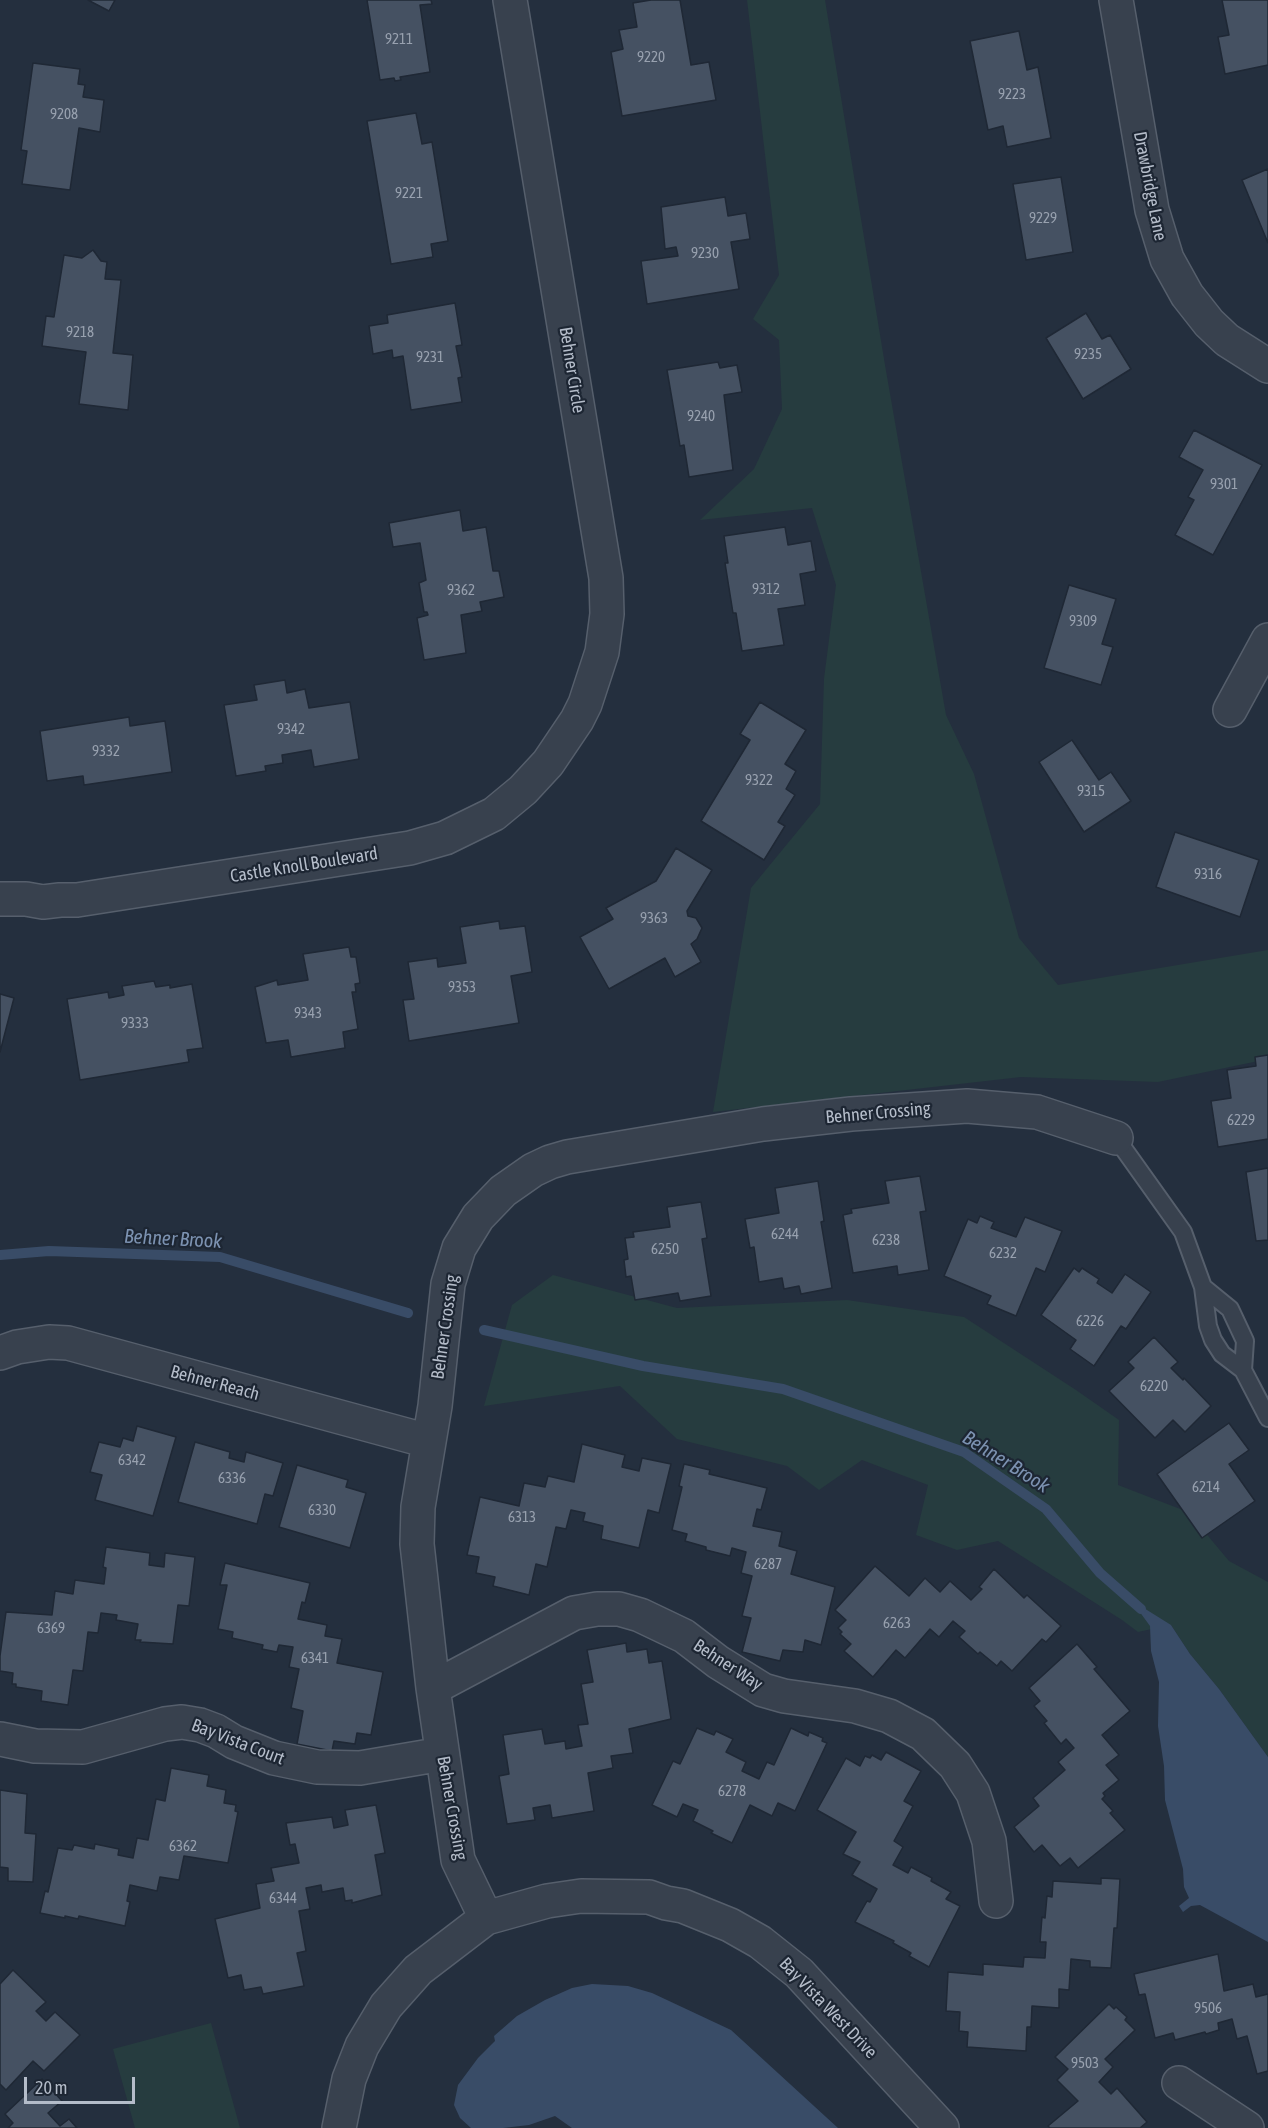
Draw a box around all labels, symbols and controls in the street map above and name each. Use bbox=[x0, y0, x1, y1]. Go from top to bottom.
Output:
house number: 9211 bbox=[385, 30, 413, 48]
house number: 9220 bbox=[637, 48, 665, 66]
house number: 9223 bbox=[998, 85, 1026, 103]
house number: 9208 bbox=[50, 105, 78, 123]
street label: Drawbridge Lane bbox=[1129, 130, 1171, 242]
house number: 9221 bbox=[395, 184, 423, 202]
house number: 9229 bbox=[1029, 209, 1057, 227]
house number: 9230 bbox=[691, 244, 719, 262]
house number: 9218 bbox=[66, 323, 94, 341]
street label: Behner Circle bbox=[555, 325, 589, 415]
house number: 9235 bbox=[1074, 345, 1102, 363]
house number: 9231 bbox=[416, 348, 444, 366]
house number: 9240 bbox=[687, 407, 715, 425]
house number: 9301 bbox=[1210, 475, 1238, 493]
house number: 9312 bbox=[752, 580, 780, 598]
house number: 9362 bbox=[447, 581, 475, 599]
house number: 9309 bbox=[1069, 612, 1097, 630]
house number: 9342 bbox=[277, 720, 305, 738]
house number: 9332 bbox=[92, 742, 120, 760]
house number: 9322 bbox=[745, 771, 773, 789]
house number: 9315 bbox=[1077, 782, 1105, 800]
street label: Castle Knoll Boulevard bbox=[229, 843, 379, 887]
house number: 9316 bbox=[1194, 865, 1222, 883]
house number: 9363 bbox=[640, 909, 668, 927]
house number: 9353 bbox=[448, 978, 476, 996]
house number: 9343 bbox=[294, 1004, 322, 1022]
house number: 9333 bbox=[121, 1014, 149, 1032]
street label: Behner Crossing bbox=[825, 1098, 931, 1128]
house number: 6229 bbox=[1227, 1111, 1255, 1129]
water label: Behner Brook bbox=[123, 1224, 223, 1254]
house number: 6244 bbox=[771, 1225, 799, 1243]
house number: 6238 bbox=[872, 1231, 900, 1249]
house number: 6250 bbox=[651, 1240, 679, 1258]
house number: 6232 bbox=[989, 1244, 1017, 1262]
street label: Behner Crossing bbox=[427, 1273, 463, 1381]
house number: 6226 bbox=[1076, 1312, 1104, 1330]
street label: Behner Reach bbox=[168, 1361, 262, 1405]
house number: 6220 bbox=[1140, 1377, 1168, 1395]
water label: Behner Brook bbox=[958, 1426, 1054, 1498]
house number: 6342 bbox=[118, 1451, 146, 1469]
house number: 6336 bbox=[218, 1469, 246, 1487]
house number: 6214 bbox=[1192, 1478, 1220, 1496]
house number: 6330 bbox=[308, 1501, 336, 1519]
house number: 6313 bbox=[508, 1508, 536, 1526]
house number: 6287 bbox=[754, 1555, 782, 1573]
house number: 6263 bbox=[883, 1614, 911, 1632]
house number: 6369 bbox=[37, 1619, 65, 1637]
street label: Behner Way bbox=[689, 1635, 767, 1695]
house number: 6341 bbox=[301, 1649, 329, 1667]
street label: Bay Vista Court bbox=[189, 1714, 287, 1770]
street label: Behner Crossing bbox=[432, 1754, 472, 1862]
house number: 6278 bbox=[718, 1782, 746, 1800]
house number: 6362 bbox=[169, 1837, 197, 1855]
house number: 6344 bbox=[269, 1889, 297, 1907]
street label: Bay Vista West Drive bbox=[774, 1953, 882, 2063]
house number: 9506 bbox=[1194, 1999, 1222, 2017]
house number: 9503 bbox=[1071, 2054, 1099, 2072]
scale bar bbox=[27, 2065, 138, 2103]
text: 20 m bbox=[35, 2077, 67, 2098]

